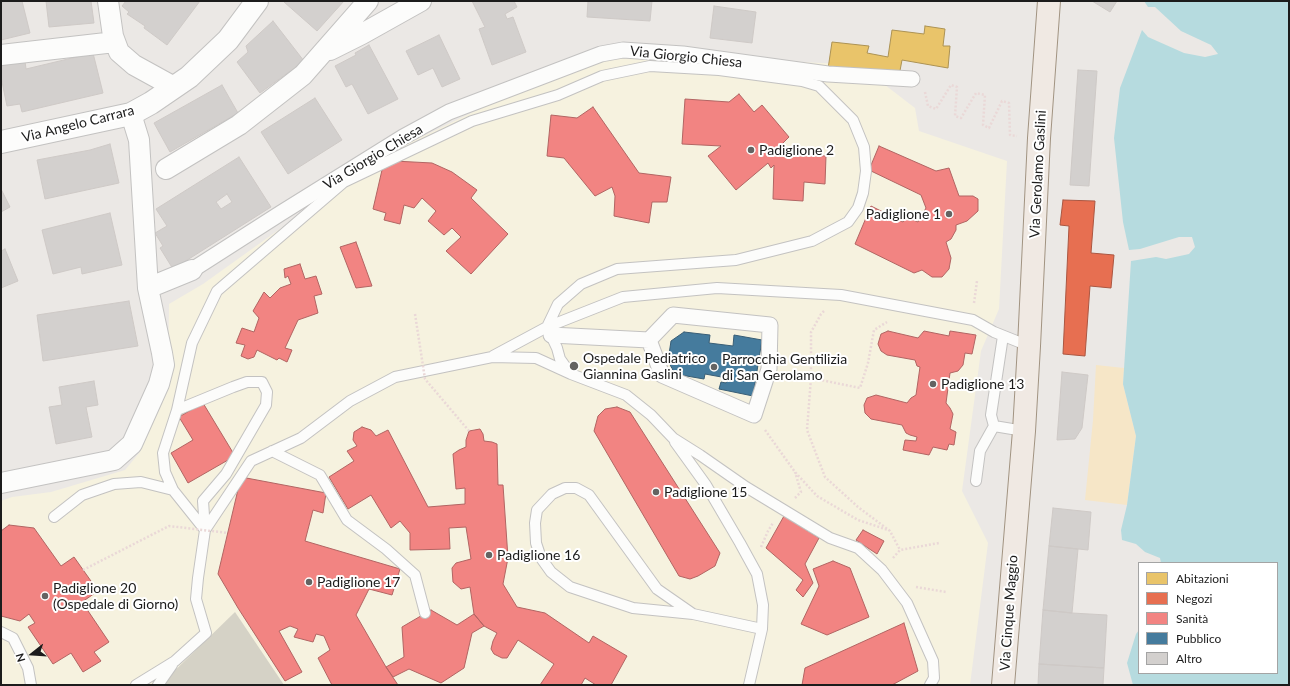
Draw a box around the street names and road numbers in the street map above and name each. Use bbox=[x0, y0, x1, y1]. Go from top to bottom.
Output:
street label: Via Giorgio Chiesa bbox=[629, 43, 743, 71]
street label: Via Angelo Carrara bbox=[20, 102, 136, 146]
street label: Via Gerolamo Gaslini bbox=[1026, 110, 1050, 238]
street label: Via Giorgio Chiesa bbox=[320, 121, 426, 193]
street label: Via Cinque Maggio bbox=[997, 555, 1021, 671]

